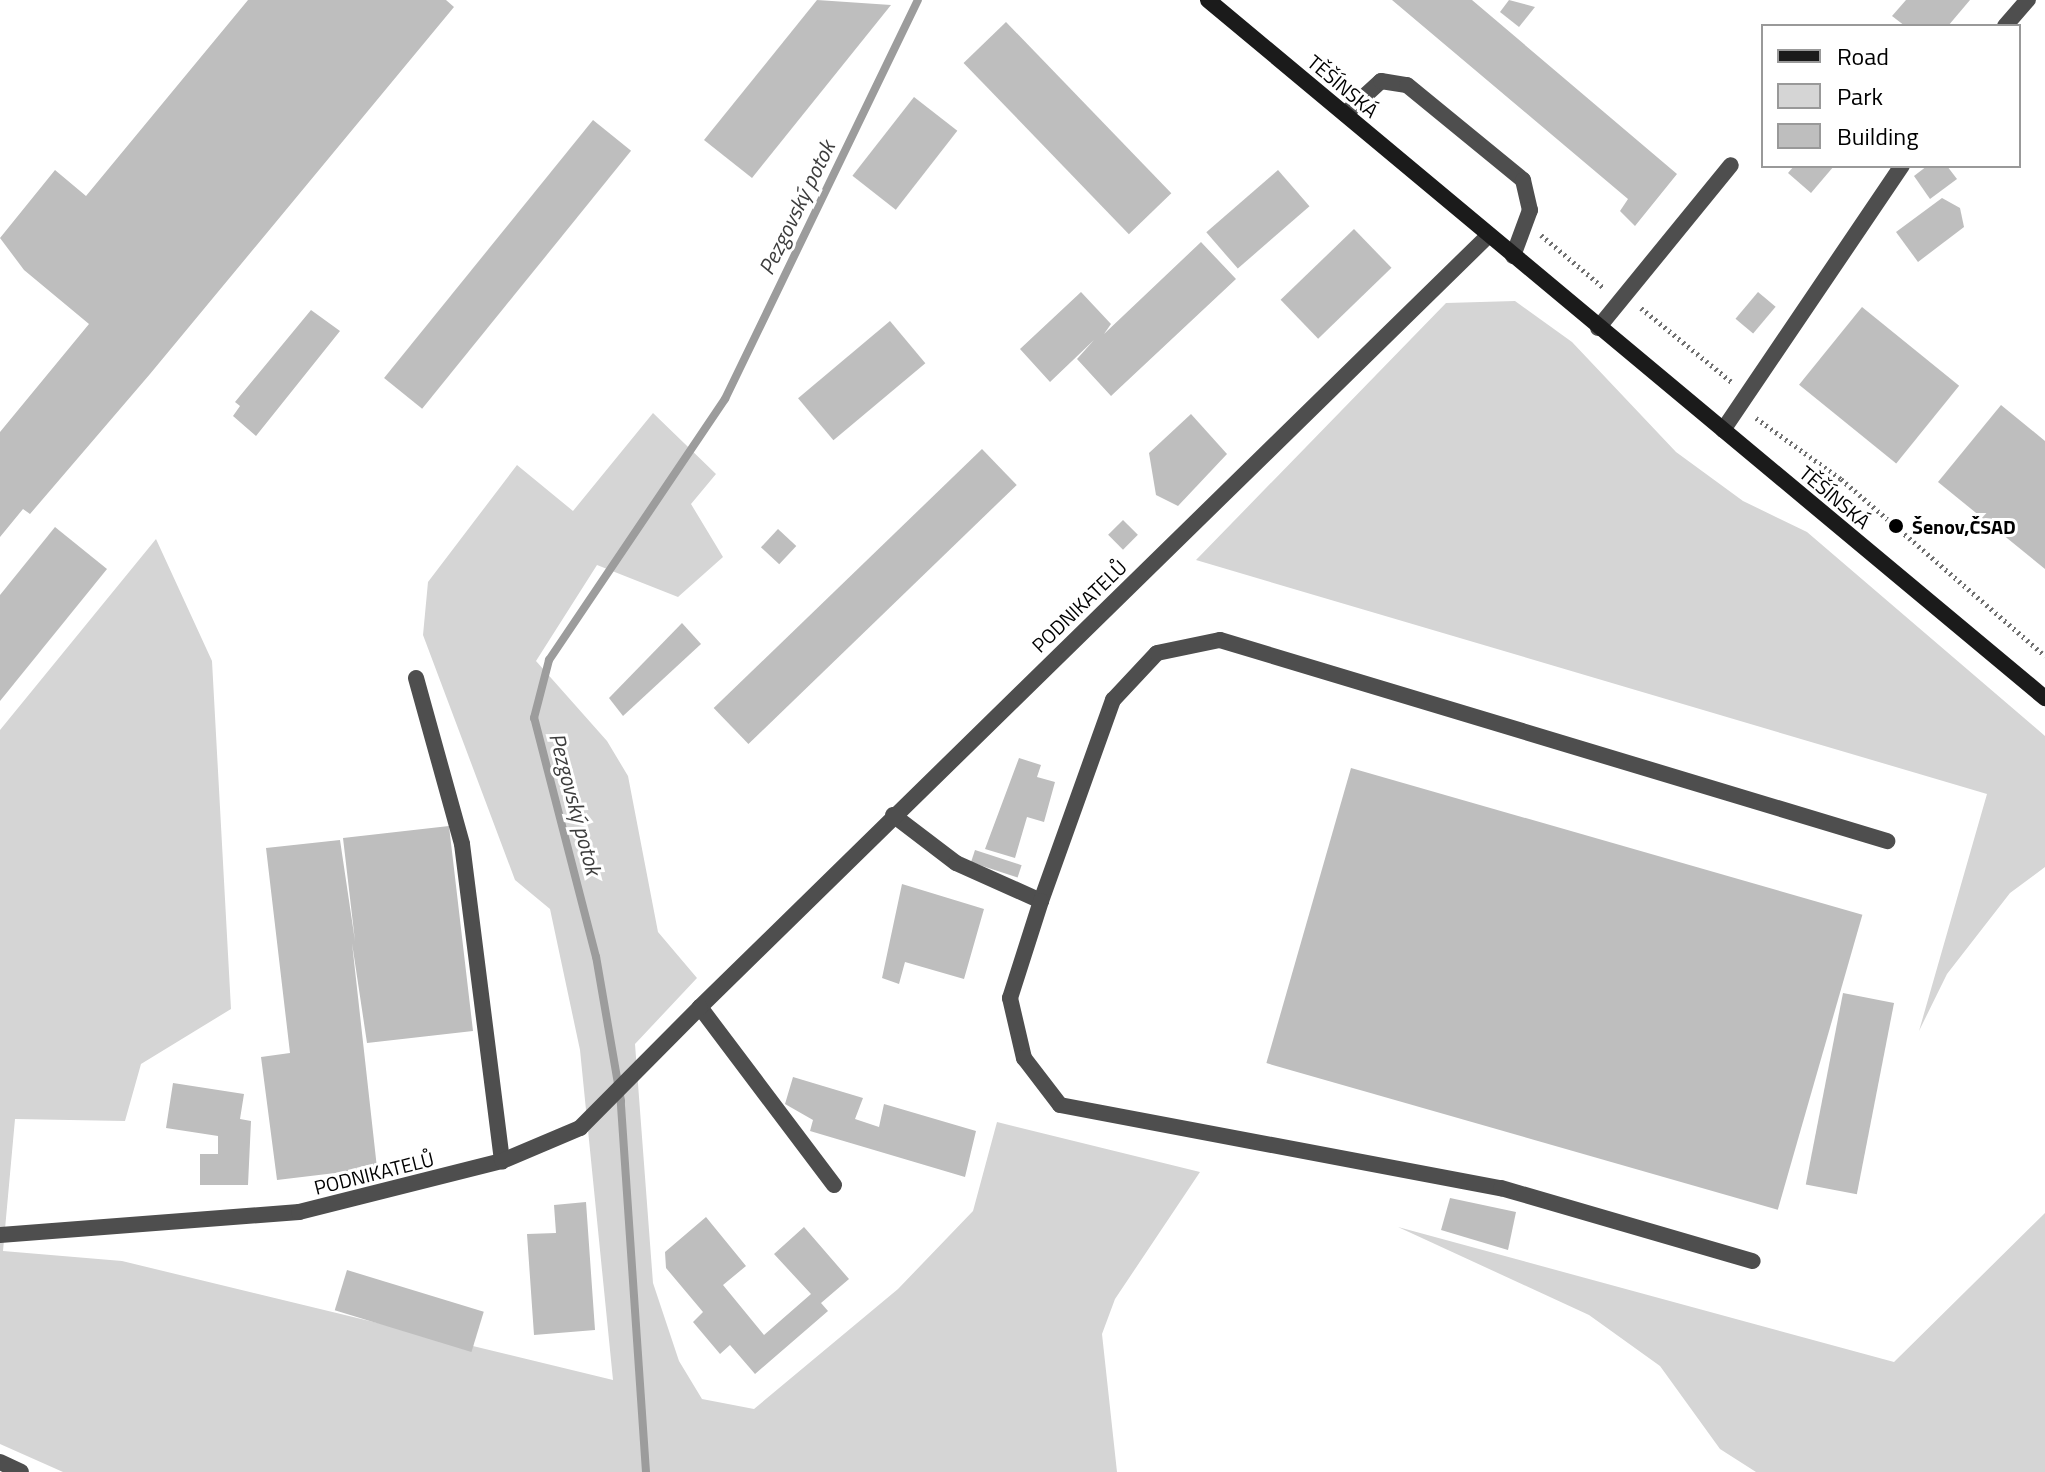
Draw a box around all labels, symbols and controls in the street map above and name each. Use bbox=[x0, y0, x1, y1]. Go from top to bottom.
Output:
legend bbox=[1761, 24, 2021, 168]
text: Road bbox=[1837, 38, 1889, 74]
street label: TĚŠÍNSKÁ bbox=[1303, 50, 1383, 122]
text: Park bbox=[1837, 78, 1883, 114]
text: Building bbox=[1837, 118, 1919, 154]
water label: Pezgovský potok bbox=[753, 137, 841, 279]
street label: TĚŠÍNSKÁ bbox=[1795, 461, 1875, 533]
place label: Šenov,ČSAD bbox=[1912, 514, 2016, 538]
marker: Šenov,ČSAD bbox=[1887, 517, 1905, 535]
street label: PODNIKATELŮ bbox=[1027, 555, 1131, 657]
water label: Pezgovský potok bbox=[543, 730, 607, 878]
street label: PODNIKATELŮ bbox=[312, 1147, 436, 1199]

